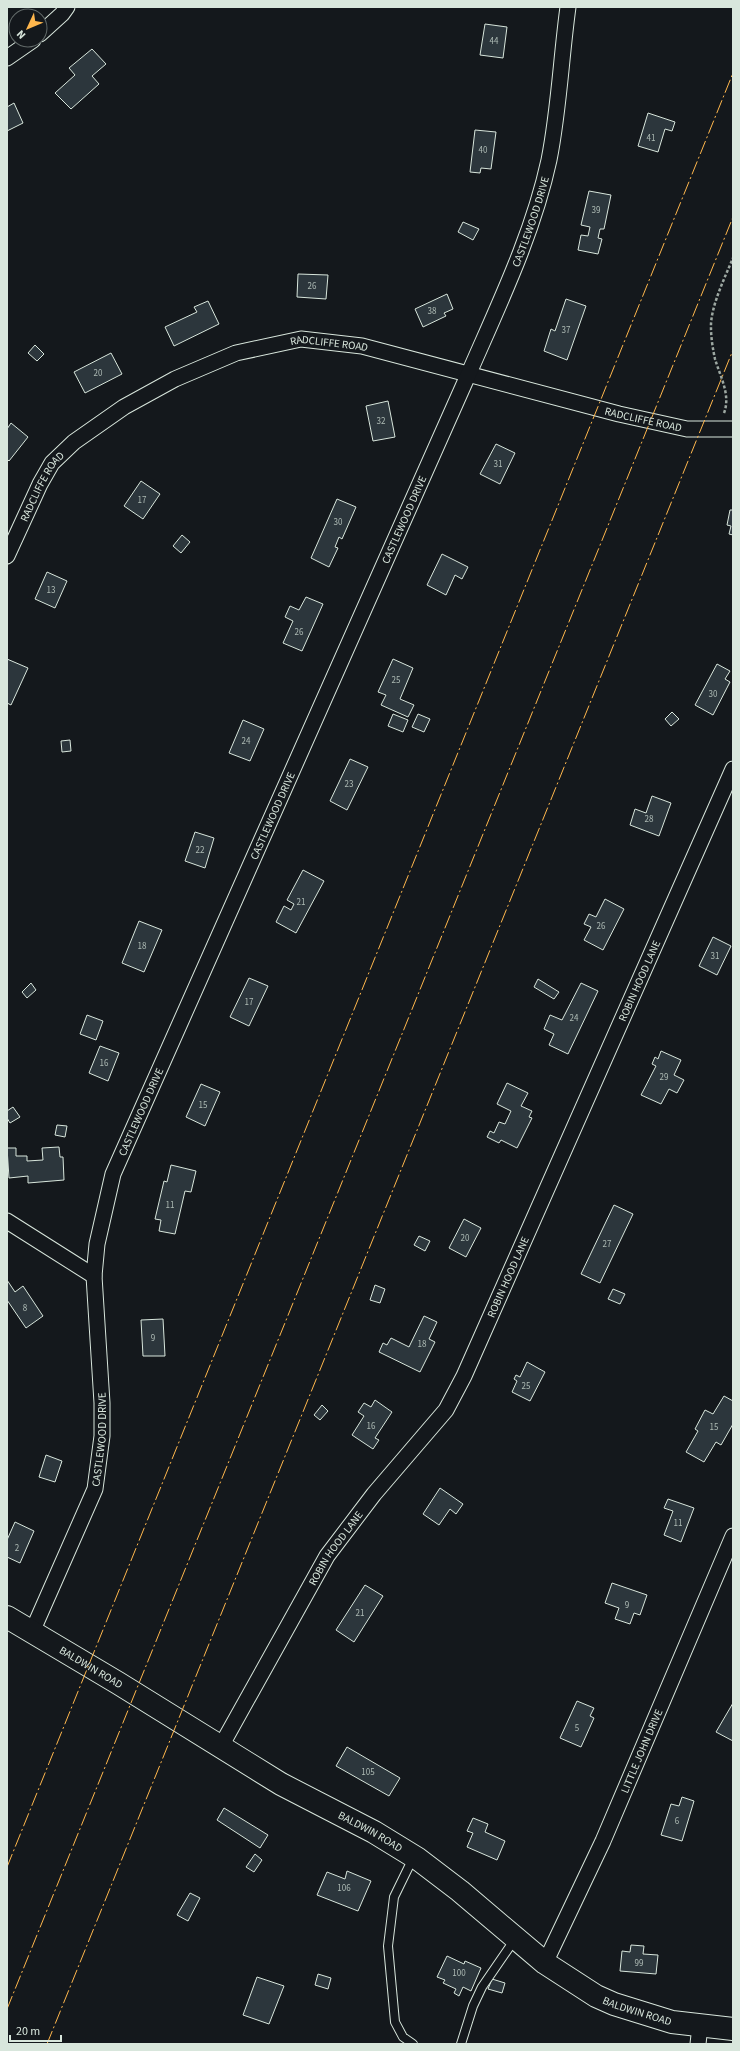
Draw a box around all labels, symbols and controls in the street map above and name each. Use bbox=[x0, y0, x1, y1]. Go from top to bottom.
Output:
north arrow bbox=[8, 8, 48, 48]
text: N bbox=[13, 27, 29, 42]
house number: 44 bbox=[490, 35, 499, 48]
house number: 41 bbox=[647, 132, 655, 145]
house number: 40 bbox=[479, 144, 488, 157]
street label: CASTLEWOOD DRIVE bbox=[508, 175, 552, 269]
house number: 39 bbox=[592, 204, 601, 217]
house number: 26 bbox=[308, 280, 317, 293]
house number: 38 bbox=[428, 305, 437, 318]
house number: 37 bbox=[562, 324, 571, 337]
street label: RADCLIFFE ROAD bbox=[289, 331, 370, 355]
house number: 20 bbox=[94, 367, 103, 380]
street label: RADCLIFFE ROAD bbox=[603, 403, 684, 435]
house number: 32 bbox=[377, 415, 386, 428]
street label: RADCLIFFE ROAD bbox=[16, 448, 67, 524]
house number: 31 bbox=[494, 458, 502, 471]
street label: CASTLEWOOD DRIVE bbox=[378, 473, 430, 566]
house number: 17 bbox=[138, 494, 147, 507]
house number: 30 bbox=[334, 516, 343, 529]
house number: 13 bbox=[47, 584, 56, 597]
house number: 26 bbox=[295, 626, 304, 639]
house number: 25 bbox=[392, 674, 401, 687]
house number: 30 bbox=[709, 688, 718, 701]
house number: 24 bbox=[242, 735, 251, 748]
street label: CASTLEWOOD DRIVE bbox=[246, 769, 298, 862]
house number: 23 bbox=[345, 778, 354, 791]
house number: 28 bbox=[645, 813, 654, 826]
house number: 22 bbox=[196, 844, 205, 857]
house number: 21 bbox=[297, 896, 305, 909]
house number: 26 bbox=[597, 920, 606, 933]
street label: ROBIN HOOD LANE bbox=[615, 938, 664, 1024]
house number: 18 bbox=[138, 940, 147, 953]
house number: 31 bbox=[711, 950, 719, 963]
house number: 17 bbox=[245, 996, 254, 1009]
house number: 24 bbox=[570, 1012, 579, 1025]
house number: 16 bbox=[100, 1057, 109, 1070]
street label: CASTLEWOOD DRIVE bbox=[115, 1065, 167, 1158]
house number: 29 bbox=[660, 1071, 669, 1084]
house number: 15 bbox=[199, 1099, 208, 1112]
house number: 11 bbox=[166, 1199, 174, 1212]
house number: 20 bbox=[461, 1232, 470, 1245]
street label: ROBIN HOOD LANE bbox=[483, 1234, 533, 1320]
house number: 27 bbox=[603, 1238, 612, 1251]
house number: 8 bbox=[23, 1302, 28, 1315]
house number: 9 bbox=[151, 1332, 156, 1345]
house number: 18 bbox=[418, 1338, 427, 1351]
house number: 25 bbox=[522, 1380, 531, 1393]
street label: CASTLEWOOD DRIVE bbox=[88, 1392, 110, 1488]
house number: 16 bbox=[367, 1420, 376, 1433]
house number: 15 bbox=[710, 1421, 719, 1434]
street label: ROBIN HOOD LANE bbox=[305, 1508, 366, 1588]
house number: 11 bbox=[674, 1517, 682, 1530]
house number: 2 bbox=[15, 1542, 20, 1555]
house number: 9 bbox=[625, 1599, 630, 1612]
house number: 21 bbox=[356, 1607, 364, 1620]
street label: BALDWIN ROAD bbox=[57, 1642, 126, 1692]
street label: LITTLE JOHN DRIVE bbox=[617, 1706, 666, 1795]
house number: 5 bbox=[575, 1722, 580, 1735]
house number: 105 bbox=[361, 1766, 375, 1779]
street label: BALDWIN ROAD bbox=[336, 1807, 406, 1855]
house number: 6 bbox=[675, 1815, 680, 1828]
house number: 106 bbox=[337, 1882, 351, 1895]
house number: 99 bbox=[635, 1957, 644, 1970]
house number: 100 bbox=[452, 1967, 466, 1980]
street label: BALDWIN ROAD bbox=[600, 1992, 674, 2029]
scale bar bbox=[10, 2017, 61, 2043]
text: 20 m bbox=[16, 2023, 40, 2040]

